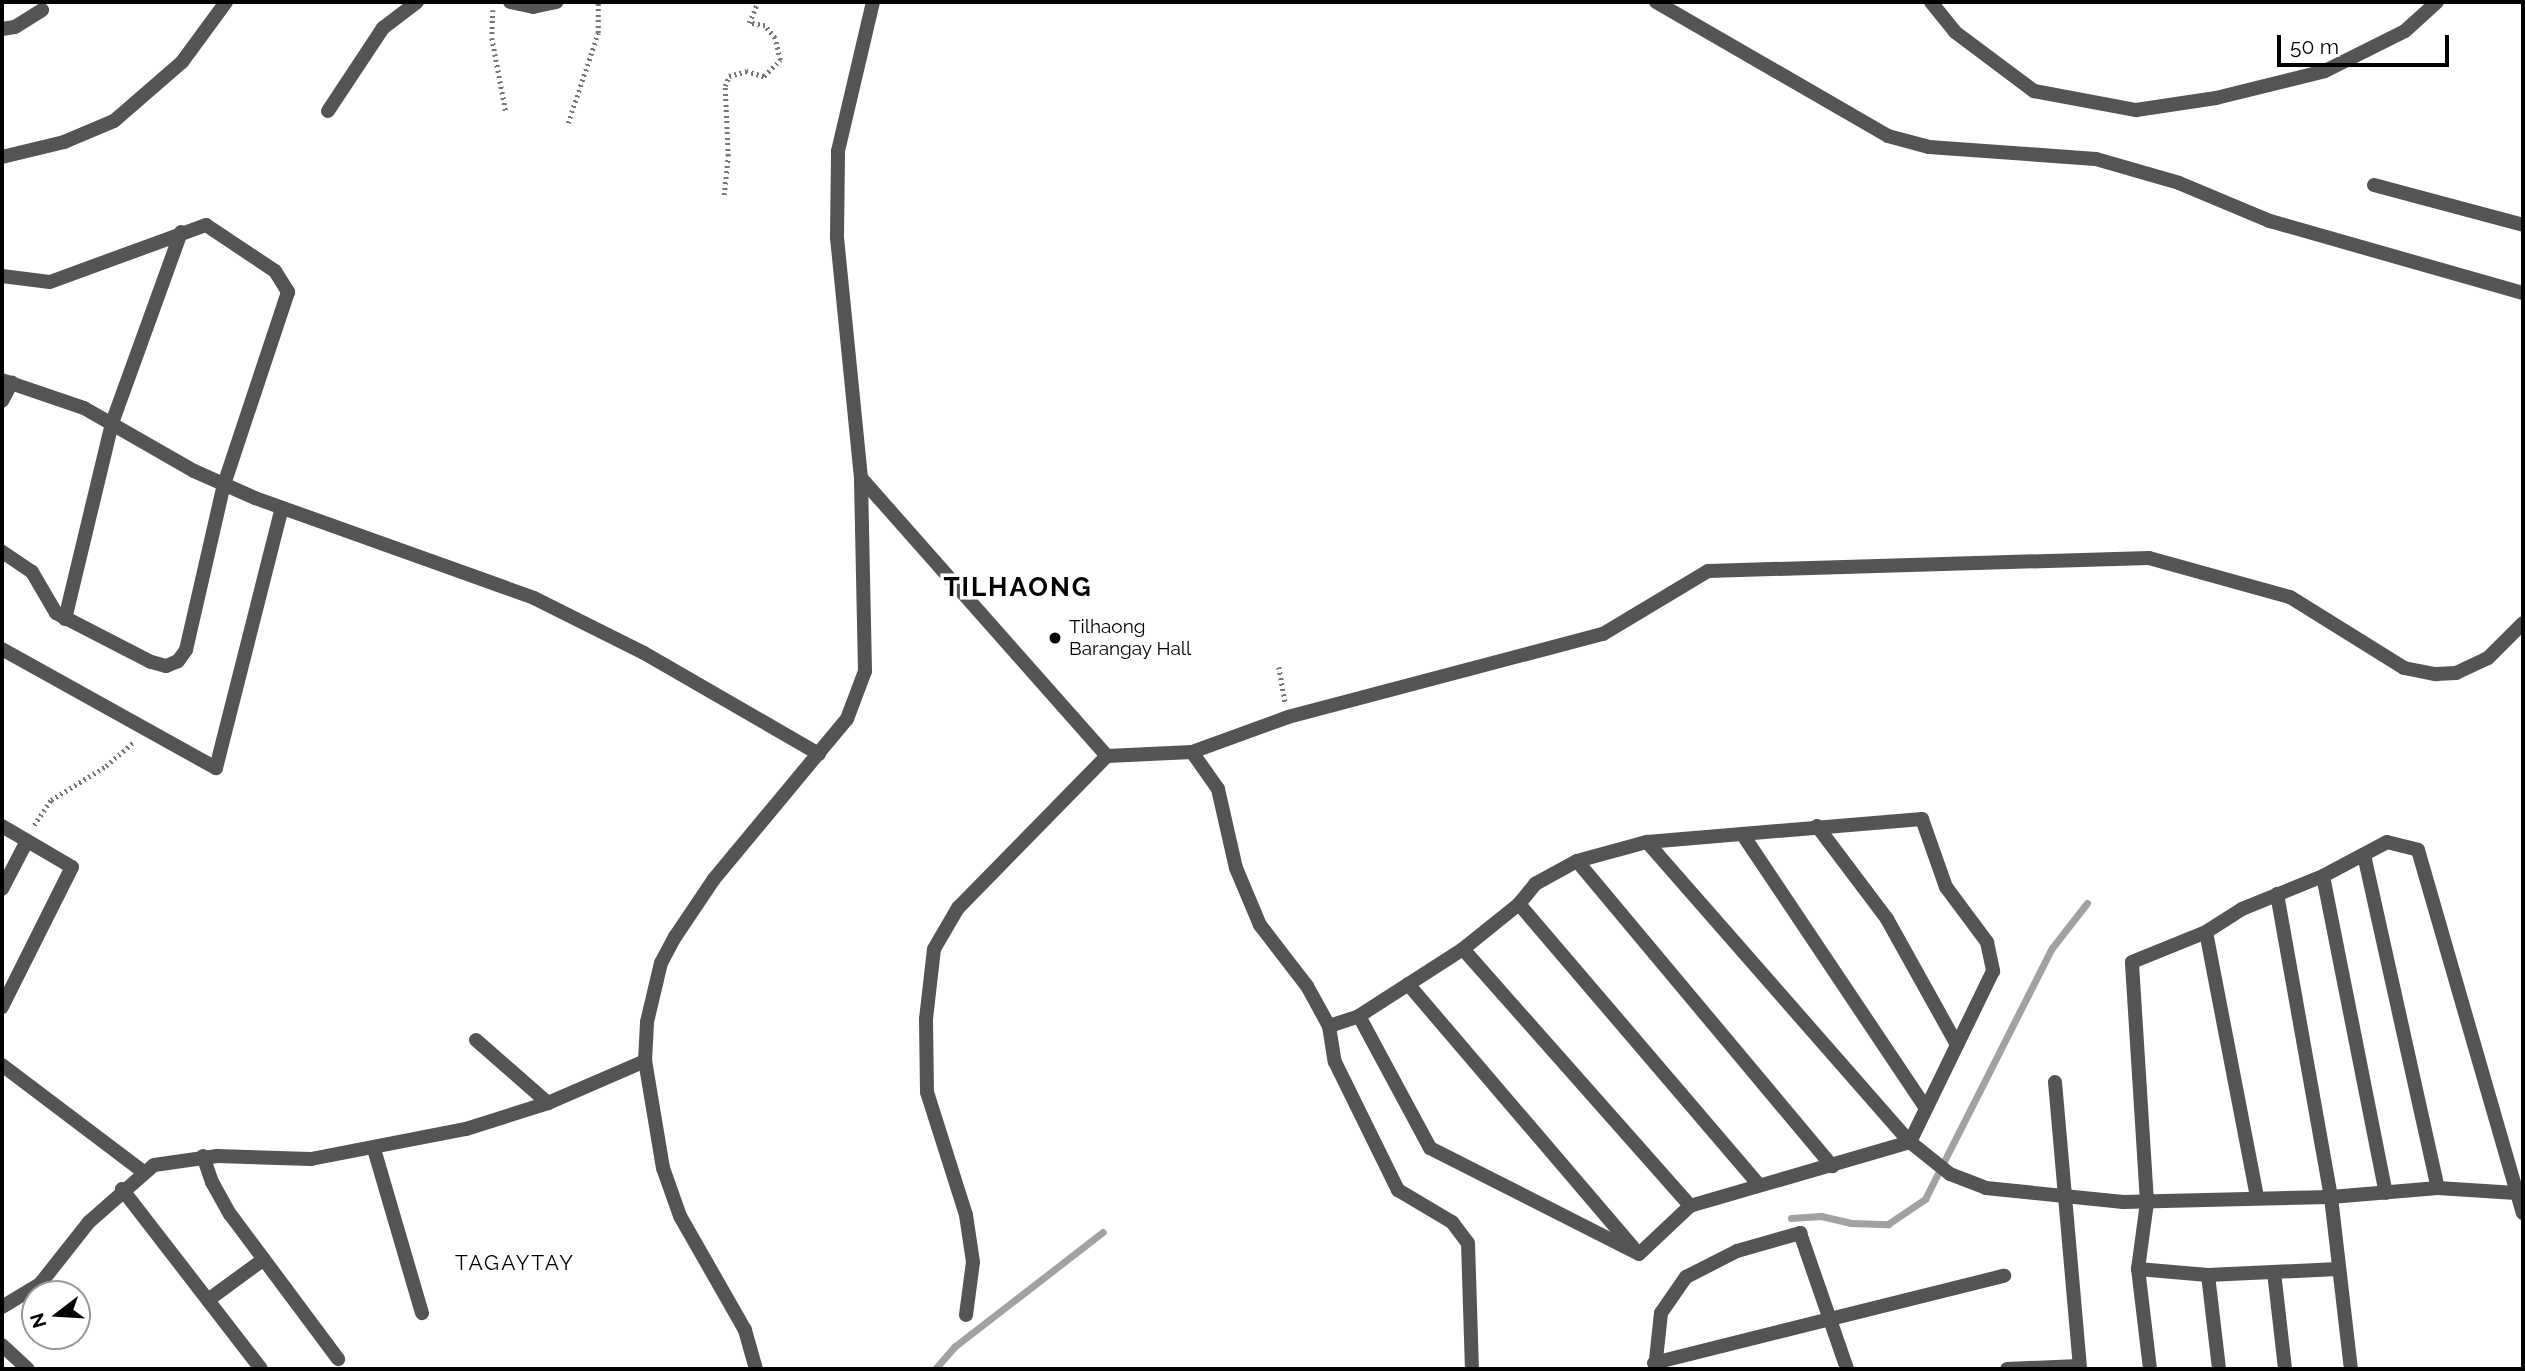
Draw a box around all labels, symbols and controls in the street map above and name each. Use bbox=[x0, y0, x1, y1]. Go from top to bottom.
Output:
scale bar bbox=[2280, 21, 2452, 65]
text: 50 m bbox=[2290, 34, 2339, 59]
district label: TILHAONG bbox=[944, 572, 1092, 604]
place label: Tilhaong Barangay Hall bbox=[1069, 616, 1192, 660]
marker: Tilhaong Barangay Hall bbox=[1047, 630, 1063, 646]
district label: TAGAYTAY bbox=[456, 1250, 574, 1276]
north arrow bbox=[21, 1280, 91, 1350]
text: N bbox=[25, 1310, 50, 1331]

